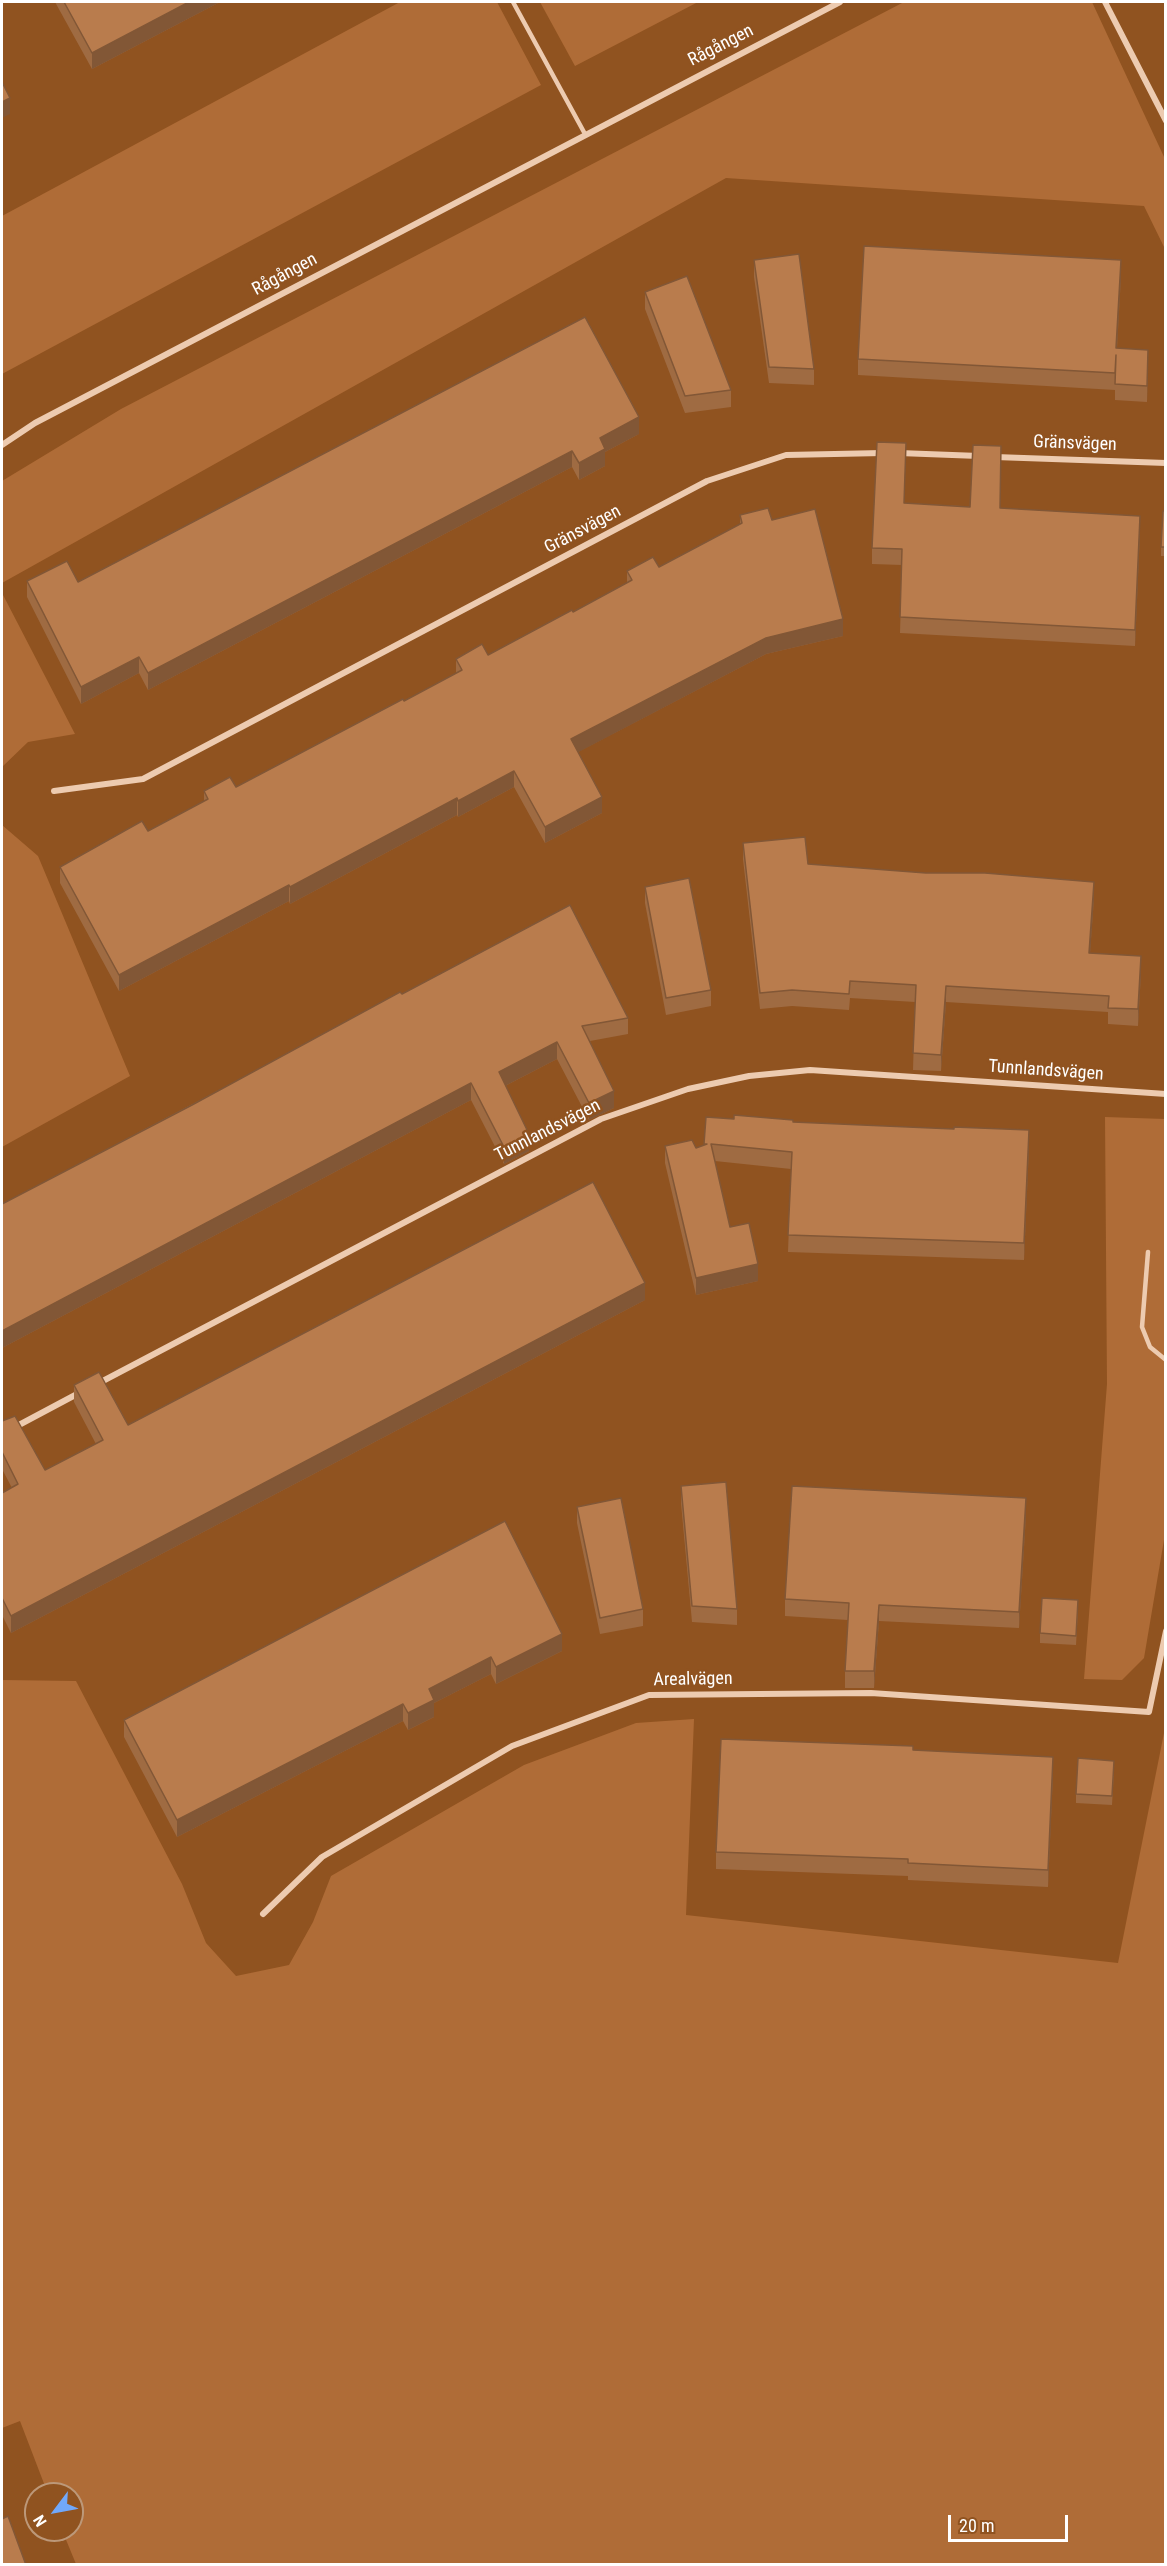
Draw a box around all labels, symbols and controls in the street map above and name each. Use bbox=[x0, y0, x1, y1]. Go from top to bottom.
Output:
street label: Rågången bbox=[685, 20, 757, 72]
street label: Rågången bbox=[249, 249, 321, 301]
street label: Gränsvägen bbox=[1033, 432, 1117, 456]
street label: Gränsvägen bbox=[541, 501, 625, 559]
street label: Tunnlandsvägen bbox=[988, 1056, 1104, 1086]
street label: Tunnlandsvägen bbox=[492, 1095, 604, 1167]
street label: Arealvägen bbox=[653, 1669, 733, 1691]
north arrow bbox=[24, 2482, 84, 2542]
scale bar bbox=[951, 2503, 1071, 2541]
text: N bbox=[29, 2512, 51, 2530]
text: 20 m bbox=[959, 2515, 994, 2536]

